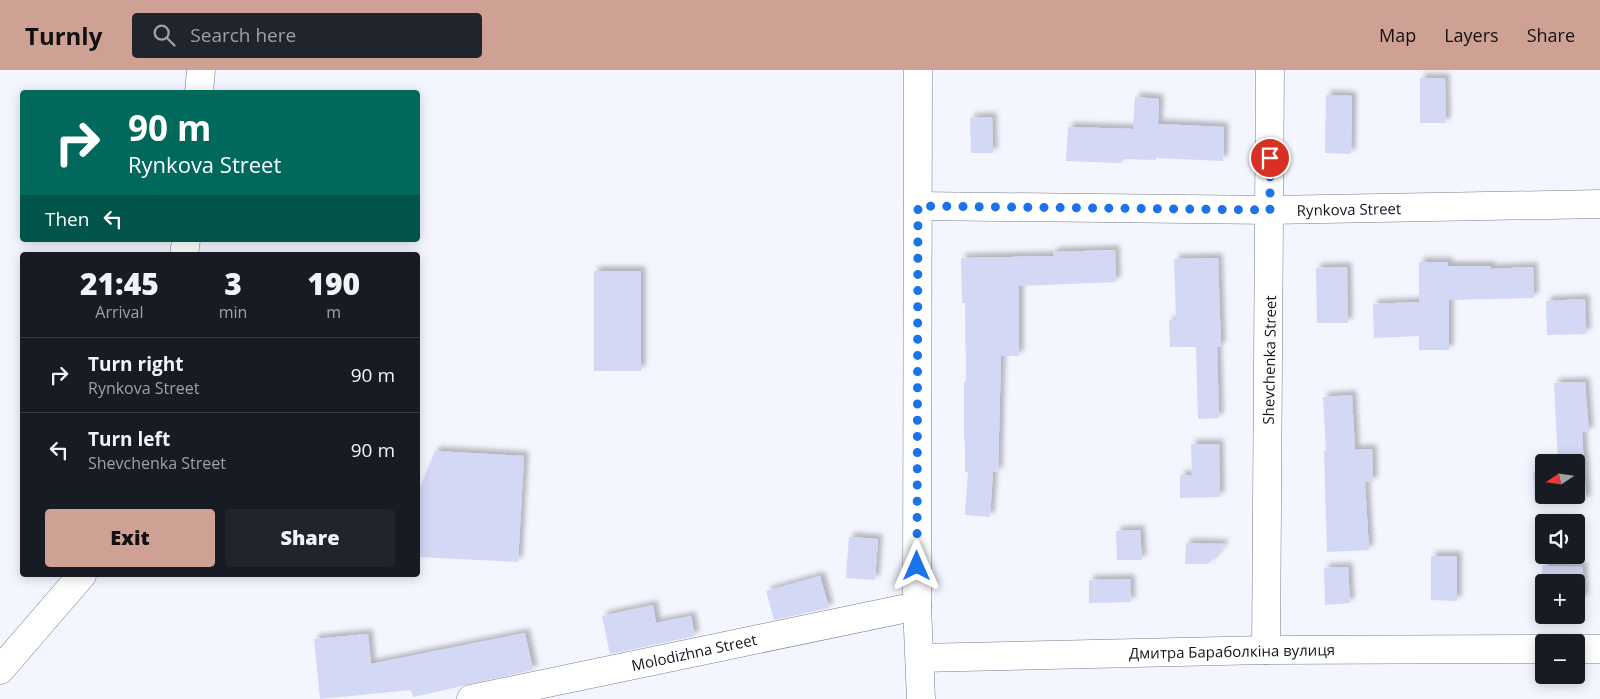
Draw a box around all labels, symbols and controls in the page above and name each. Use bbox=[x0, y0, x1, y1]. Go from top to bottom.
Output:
search box bbox=[132, 13, 482, 58]
text: Turnly bbox=[25, 19, 102, 52]
icon: search bbox=[150, 21, 178, 49]
text: Search here bbox=[190, 22, 296, 48]
text: Map bbox=[1379, 23, 1416, 47]
text: Layers bbox=[1444, 23, 1499, 47]
text: Share bbox=[1527, 23, 1575, 47]
text: 90 m bbox=[128, 104, 211, 151]
icon: right bbox=[45, 110, 110, 175]
pin bbox=[1249, 137, 1291, 179]
icon: arrive bbox=[1256, 144, 1284, 172]
text: Rynkova Street bbox=[128, 149, 281, 179]
street label: Rynkova Street bbox=[1297, 198, 1401, 220]
icon: left bbox=[99, 205, 127, 233]
text: Then bbox=[45, 206, 89, 232]
text: 21:45 bbox=[80, 263, 159, 304]
text: 3 bbox=[224, 263, 242, 304]
text: 190 bbox=[307, 263, 360, 304]
street label: Shevchenka Street bbox=[1258, 295, 1280, 425]
text: Arrival bbox=[95, 301, 143, 323]
text: min bbox=[219, 301, 247, 323]
text: m bbox=[326, 301, 341, 323]
text: Turn right bbox=[88, 351, 183, 377]
icon: right bbox=[45, 361, 73, 389]
text: 90 m bbox=[351, 362, 395, 388]
text: Rynkova Street bbox=[88, 377, 199, 399]
text: Turn left bbox=[88, 426, 170, 452]
icon: left bbox=[45, 436, 73, 464]
text: 90 m bbox=[351, 437, 395, 463]
text: Shevchenka Street bbox=[88, 452, 226, 474]
north arrow bbox=[1535, 454, 1585, 504]
map controls bbox=[1535, 454, 1585, 684]
button: Exit bbox=[45, 509, 215, 567]
button: Share bbox=[225, 509, 395, 567]
button: sound bbox=[1535, 514, 1585, 564]
position arrow bbox=[890, 539, 942, 591]
button: + bbox=[1535, 574, 1585, 624]
street label: Molodizhna Street bbox=[629, 629, 759, 675]
button: − bbox=[1535, 634, 1585, 684]
street label: Дмитра Бараболкіна вулиця bbox=[1129, 639, 1335, 663]

